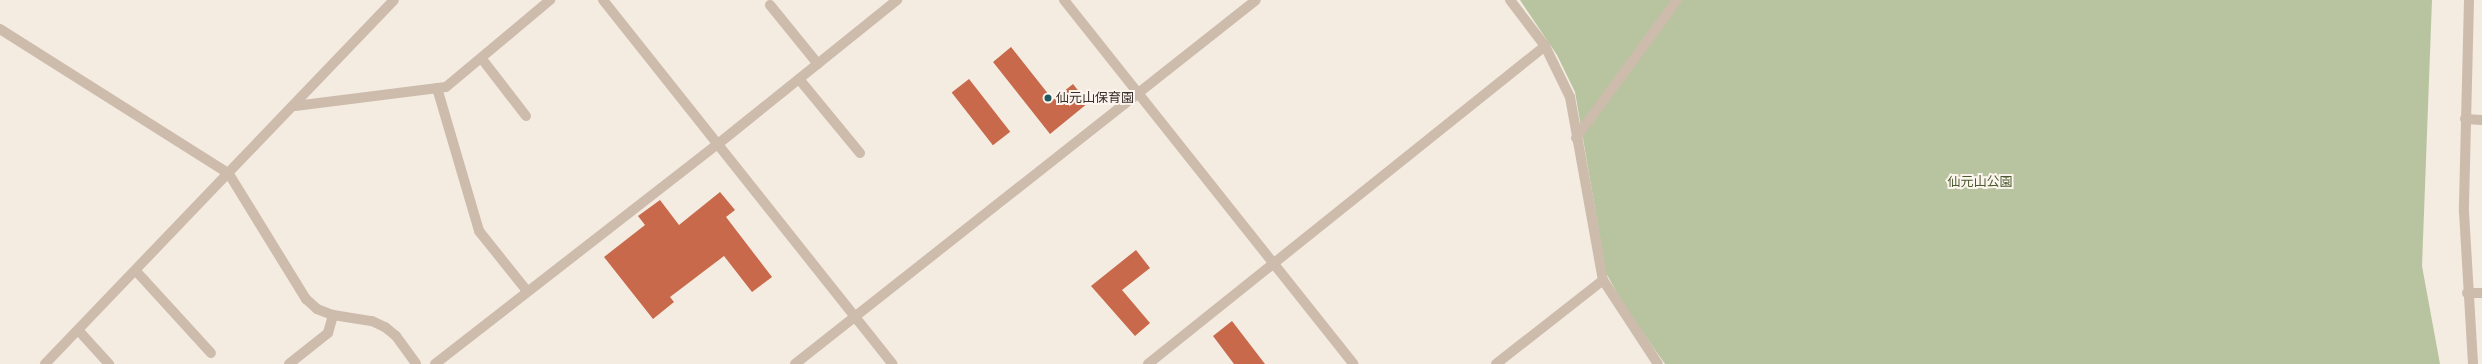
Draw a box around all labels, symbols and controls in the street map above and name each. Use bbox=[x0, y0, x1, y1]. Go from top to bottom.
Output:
place label: 仙元山保育園 bbox=[1056, 90, 1134, 106]
marker: 仙元山保育園 bbox=[1043, 93, 1053, 103]
park label: 仙元山公園 bbox=[1948, 174, 2012, 190]

